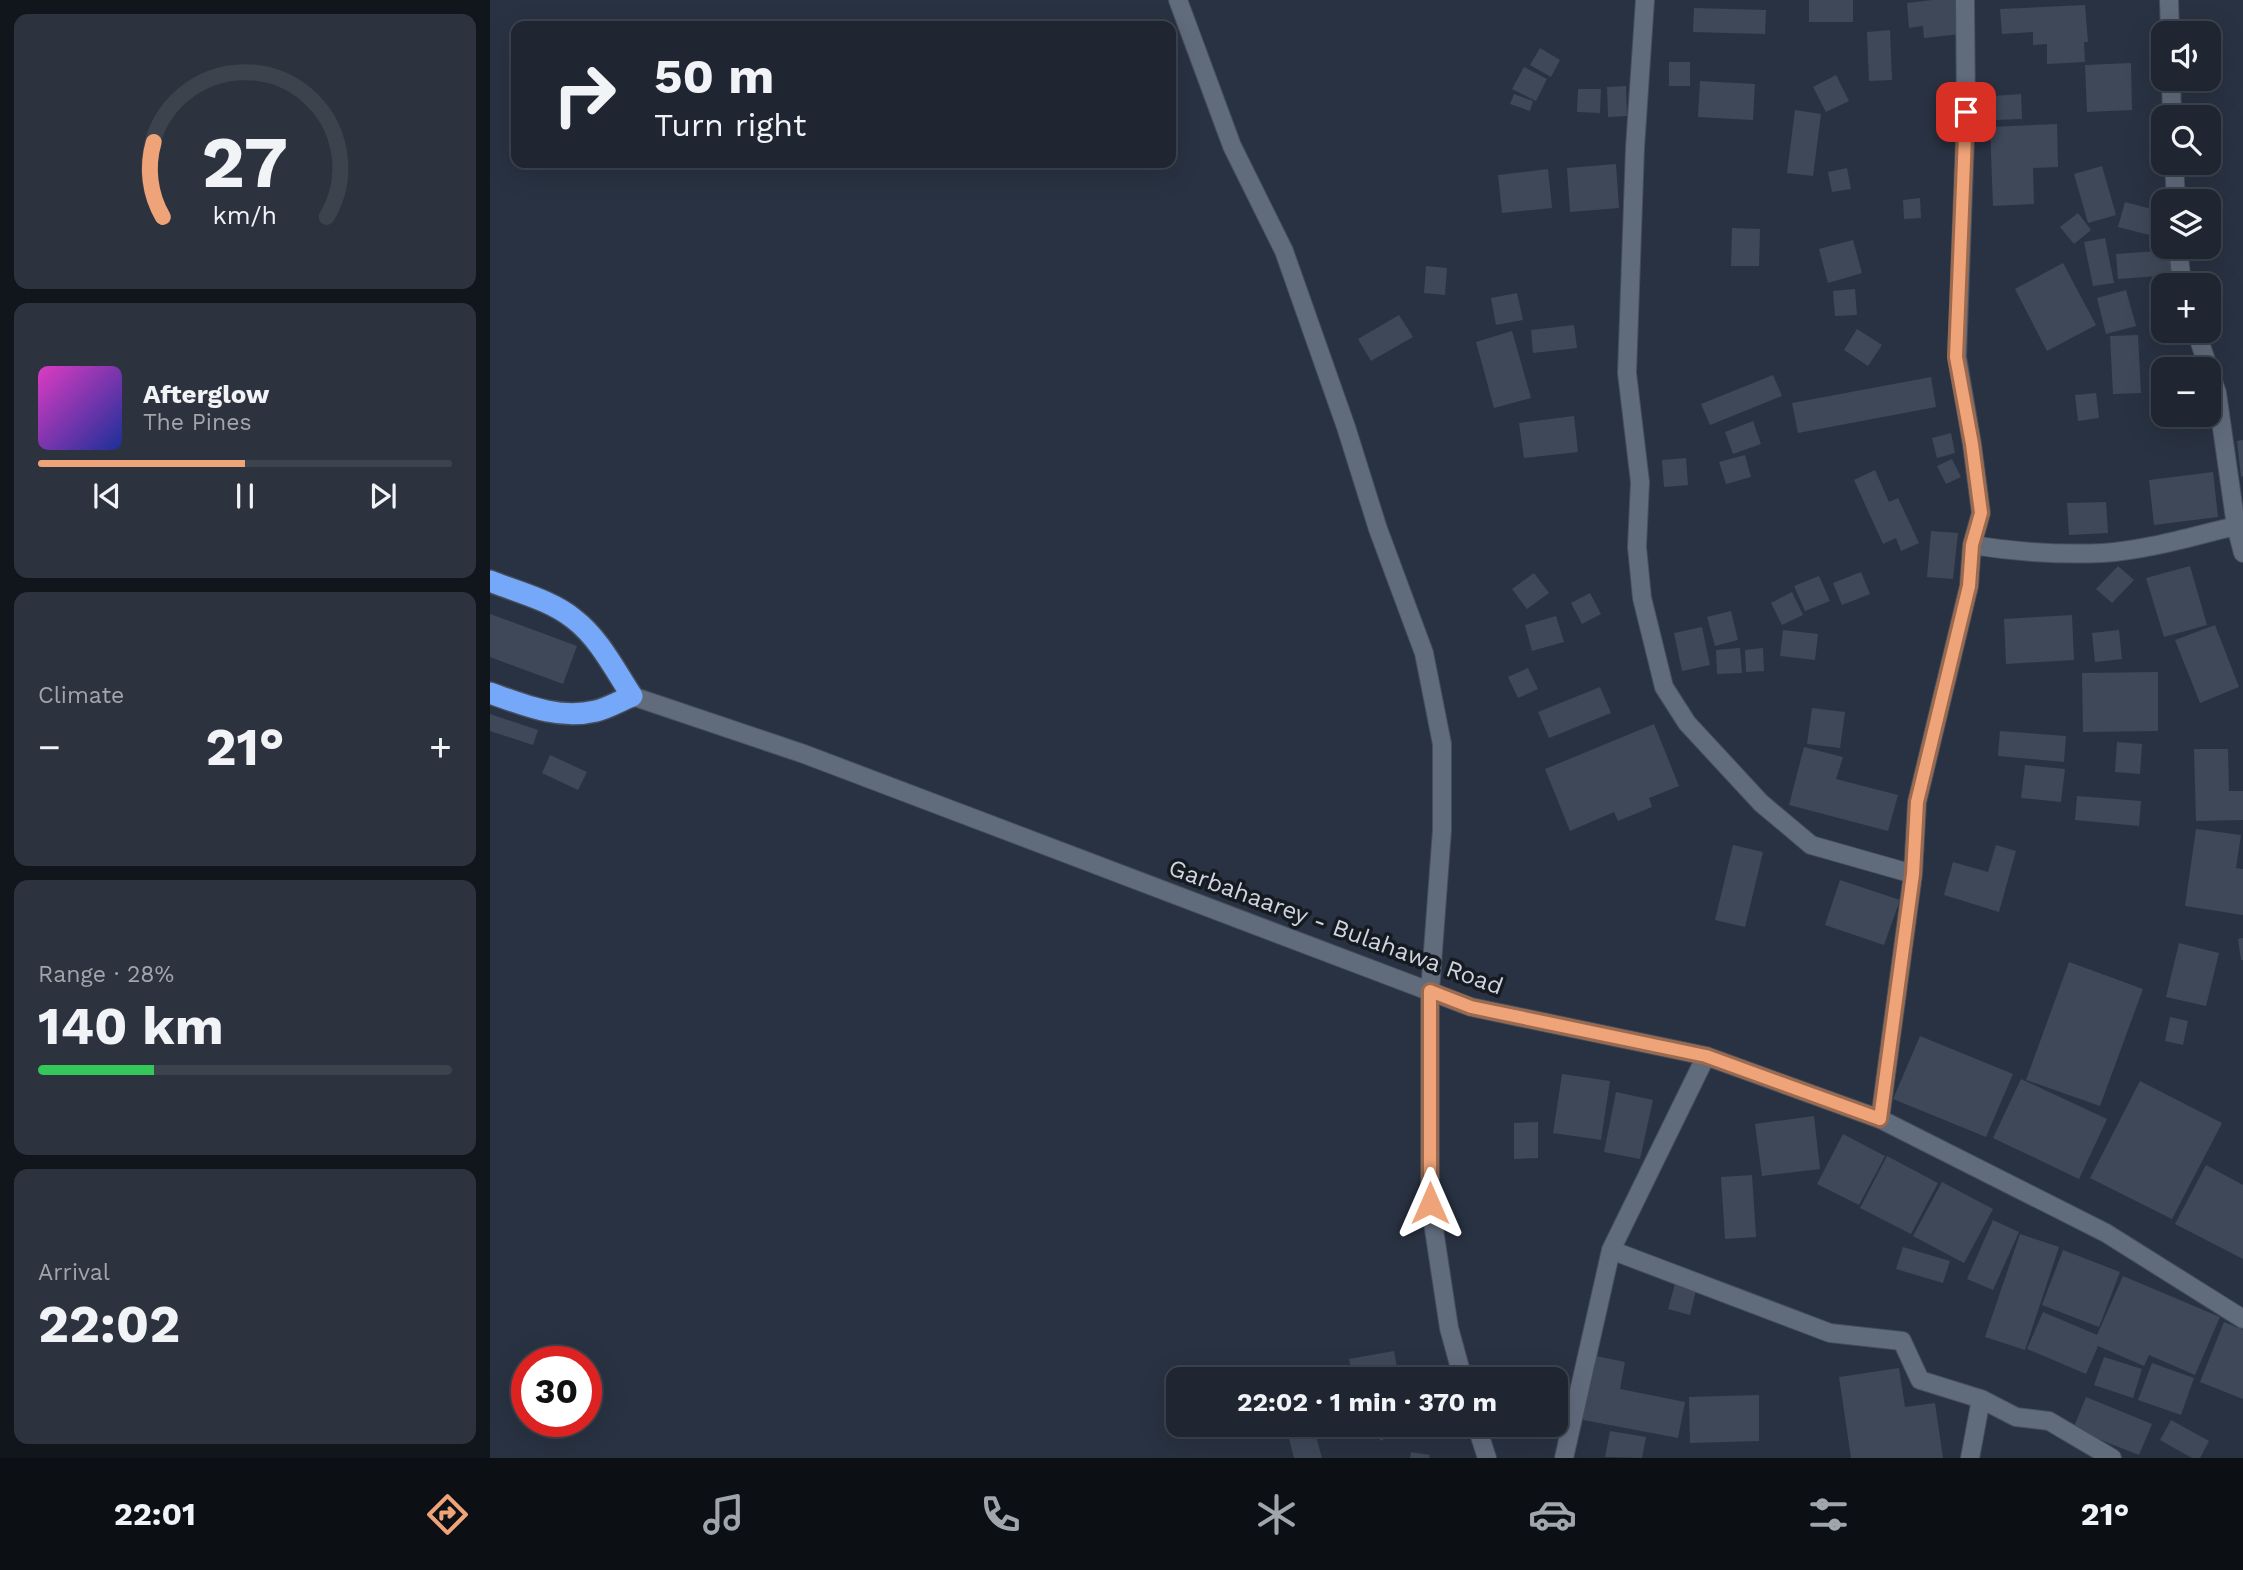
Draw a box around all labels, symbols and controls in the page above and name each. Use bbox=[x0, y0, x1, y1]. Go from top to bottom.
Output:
map controls bbox=[2151, 21, 2221, 427]
button: sound bbox=[2151, 21, 2221, 91]
text: 50 m bbox=[654, 47, 774, 105]
icon: right bbox=[539, 49, 630, 140]
pin bbox=[1936, 82, 1996, 142]
icon: arrive bbox=[1947, 93, 1985, 131]
button: search bbox=[2151, 105, 2221, 175]
text: Turn right bbox=[654, 106, 806, 144]
text: 27 bbox=[202, 120, 288, 206]
button: layers bbox=[2151, 189, 2221, 259]
text: km/h bbox=[213, 201, 277, 230]
button: + bbox=[2151, 273, 2221, 343]
button: − bbox=[2151, 357, 2221, 427]
text: Afterglow bbox=[143, 379, 269, 409]
text: The Pines bbox=[143, 409, 252, 436]
icon: previous bbox=[88, 477, 126, 515]
icon: pause bbox=[226, 477, 264, 515]
icon: next bbox=[364, 477, 402, 515]
text: Climate bbox=[38, 682, 124, 709]
text: 21° bbox=[205, 717, 285, 778]
text: − bbox=[38, 725, 61, 769]
text: + bbox=[429, 725, 452, 769]
street label: Garbahaarey - Bulahawa Road bbox=[1165, 853, 1507, 1001]
text: Range · 28% bbox=[38, 961, 174, 988]
text: 140 km bbox=[38, 996, 224, 1057]
position arrow bbox=[1393, 1166, 1467, 1240]
text: Arrival bbox=[38, 1259, 110, 1286]
text: 22:02 bbox=[38, 1294, 180, 1355]
speed limit sign: 30 bbox=[511, 1346, 602, 1437]
text: 22:02 · 1 min · 370 m bbox=[1237, 1387, 1497, 1417]
icon: directions bbox=[423, 1490, 472, 1539]
icon: music bbox=[699, 1490, 748, 1539]
icon: phone bbox=[976, 1490, 1025, 1539]
icon: climate bbox=[1252, 1490, 1301, 1539]
icon: car bbox=[1528, 1490, 1577, 1539]
icon: filters bbox=[1804, 1490, 1853, 1539]
text: 22:01 bbox=[114, 1495, 196, 1533]
text: 21° bbox=[2081, 1495, 2129, 1533]

